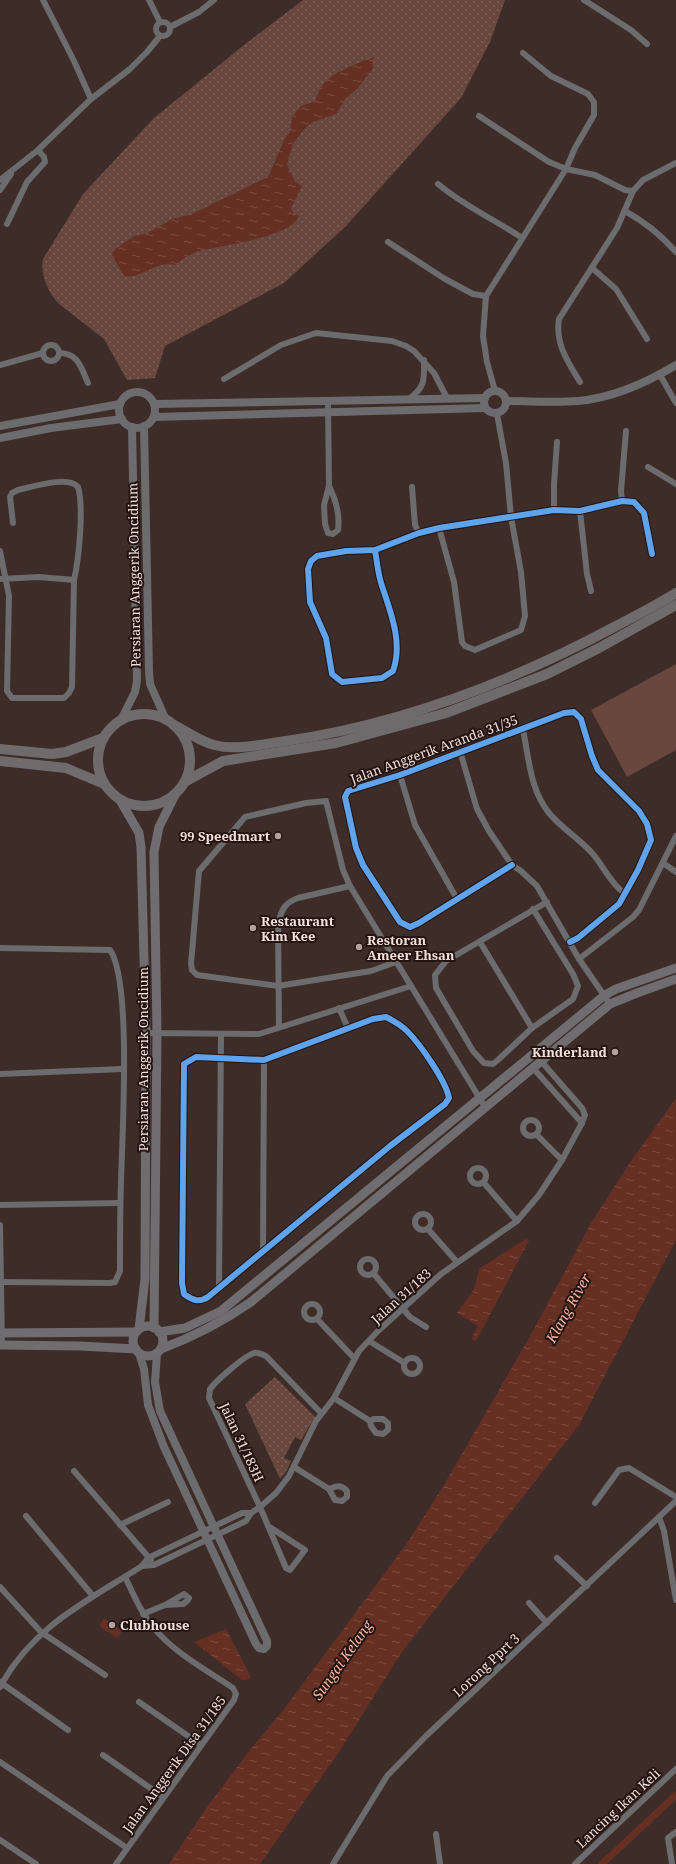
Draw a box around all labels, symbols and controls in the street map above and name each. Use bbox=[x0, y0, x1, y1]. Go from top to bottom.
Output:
street label: Persiaran Anggerik Oncidium bbox=[123, 483, 145, 667]
street label: Jalan Anggerik Aranda 31/35 bbox=[347, 710, 520, 788]
place label: 99 Speedmart bbox=[180, 827, 270, 845]
marker: 99 Speedmart bbox=[273, 831, 283, 841]
place label: Restaurant Kim Kee bbox=[261, 912, 334, 945]
marker: Restaurant Kim Kee bbox=[248, 923, 258, 933]
place label: Restoran Ameer Ehsan bbox=[367, 931, 455, 964]
marker: Restoran Ameer Ehsan bbox=[354, 942, 364, 952]
street label: Persiaran Anggerik Oncidium bbox=[134, 967, 152, 1151]
place label: Kinderland bbox=[532, 1043, 608, 1061]
marker: Kinderland bbox=[610, 1047, 620, 1057]
street label: Jalan 31/183 bbox=[366, 1264, 435, 1329]
water label: Klang River bbox=[541, 1270, 595, 1347]
street label: Jalan 31/183H bbox=[215, 1399, 268, 1485]
water label: Sungai Kelang bbox=[308, 1615, 377, 1704]
place label: Clubhouse bbox=[120, 1616, 189, 1634]
marker: Clubhouse bbox=[107, 1620, 117, 1630]
street label: Lorong Pprt 3 bbox=[449, 1629, 523, 1701]
street label: Jalan Anggerik Disa 31/185 bbox=[118, 1692, 230, 1837]
street label: Lancing Ikan Keli bbox=[572, 1764, 664, 1852]

